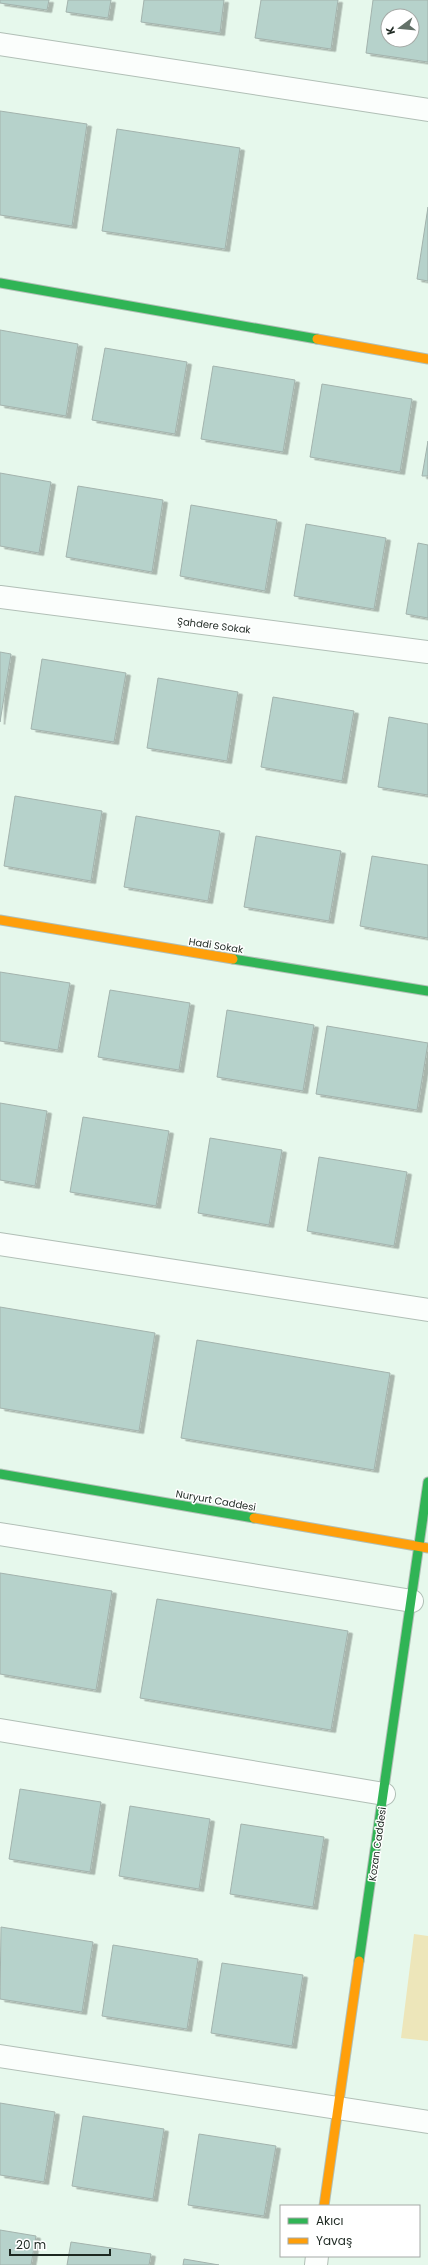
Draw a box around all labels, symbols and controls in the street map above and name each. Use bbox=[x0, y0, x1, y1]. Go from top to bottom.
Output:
north arrow bbox=[380, 8, 420, 48]
text: K bbox=[382, 25, 399, 37]
street label: Şahdere Sokak bbox=[176, 614, 252, 638]
street label: Hadi Sokak bbox=[188, 934, 245, 957]
street label: Nuryurt Caddesi bbox=[175, 1486, 257, 1515]
street label: Kozan Caddesi bbox=[365, 1806, 390, 1882]
legend bbox=[280, 2205, 420, 2257]
text: Akıcı bbox=[316, 2212, 344, 2229]
scale bar bbox=[10, 2231, 110, 2257]
text: Yavaş bbox=[316, 2232, 352, 2249]
text: 20 m bbox=[16, 2236, 46, 2253]

